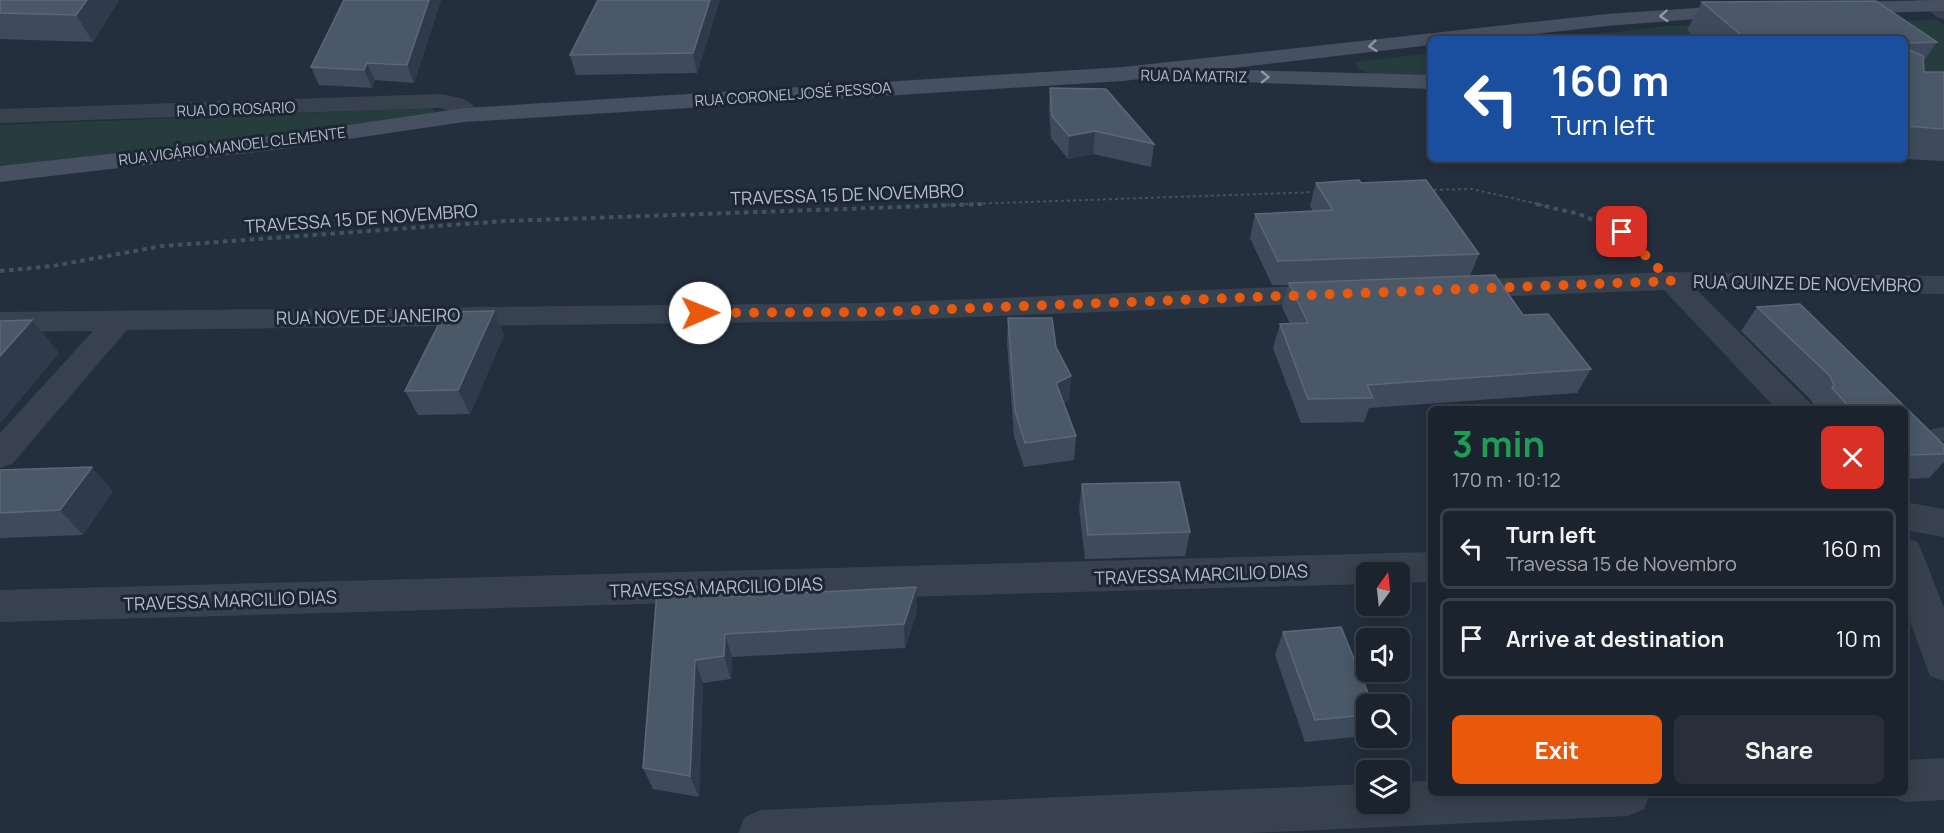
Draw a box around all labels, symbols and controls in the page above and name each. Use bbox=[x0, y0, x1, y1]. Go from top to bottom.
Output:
one-way arrow bbox=[1660, 10, 1669, 23]
one-way arrow bbox=[1368, 39, 1377, 51]
text: 160 m bbox=[1551, 51, 1669, 109]
icon: left bbox=[1452, 60, 1530, 138]
street label: RUA DA MATRIZ bbox=[1140, 65, 1248, 87]
one-way arrow bbox=[1260, 71, 1269, 84]
street label: RUA CORONEL JOSÉ PESSOA bbox=[694, 77, 893, 111]
street label: RUA DO ROSARIO bbox=[176, 96, 296, 122]
text: Turn left bbox=[1551, 106, 1655, 143]
street label: RUA VIGÁRIO MANOEL CLEMENTE bbox=[117, 122, 347, 170]
street label: TRAVESSA 15 DE NOVEMBRO bbox=[730, 178, 964, 210]
street label: TRAVESSA 15 DE NOVEMBRO bbox=[244, 198, 478, 238]
pin bbox=[1596, 206, 1647, 257]
icon: arrive bbox=[1605, 215, 1638, 248]
street label: RUA QUINZE DE NOVEMBRO bbox=[1693, 269, 1921, 297]
position arrow bbox=[668, 281, 732, 345]
street label: RUA NOVE DE JANEIRO bbox=[276, 302, 460, 330]
text: 3 min bbox=[1452, 419, 1545, 468]
button: close bbox=[1821, 426, 1884, 489]
text: 170 m · 10:12 bbox=[1452, 466, 1561, 493]
text: Turn left bbox=[1506, 520, 1596, 550]
icon: left bbox=[1455, 532, 1488, 565]
text: 160 m bbox=[1822, 534, 1881, 564]
text: Travessa 15 de Novembro bbox=[1506, 550, 1737, 577]
street label: TRAVESSA MARCILIO DIAS bbox=[1094, 558, 1308, 590]
north arrow bbox=[1356, 562, 1410, 616]
map controls bbox=[1356, 562, 1410, 814]
street label: TRAVESSA MARCILIO DIAS bbox=[609, 571, 823, 603]
street label: TRAVESSA MARCILIO DIAS bbox=[123, 584, 337, 616]
icon: arrive bbox=[1455, 622, 1488, 655]
text: Arrive at destination bbox=[1506, 624, 1724, 654]
text: 10 m bbox=[1836, 624, 1881, 654]
button: sound bbox=[1356, 628, 1410, 682]
button: search bbox=[1356, 694, 1410, 748]
button: Exit bbox=[1452, 715, 1662, 784]
button: Share bbox=[1674, 715, 1884, 784]
button: layers bbox=[1356, 760, 1410, 814]

